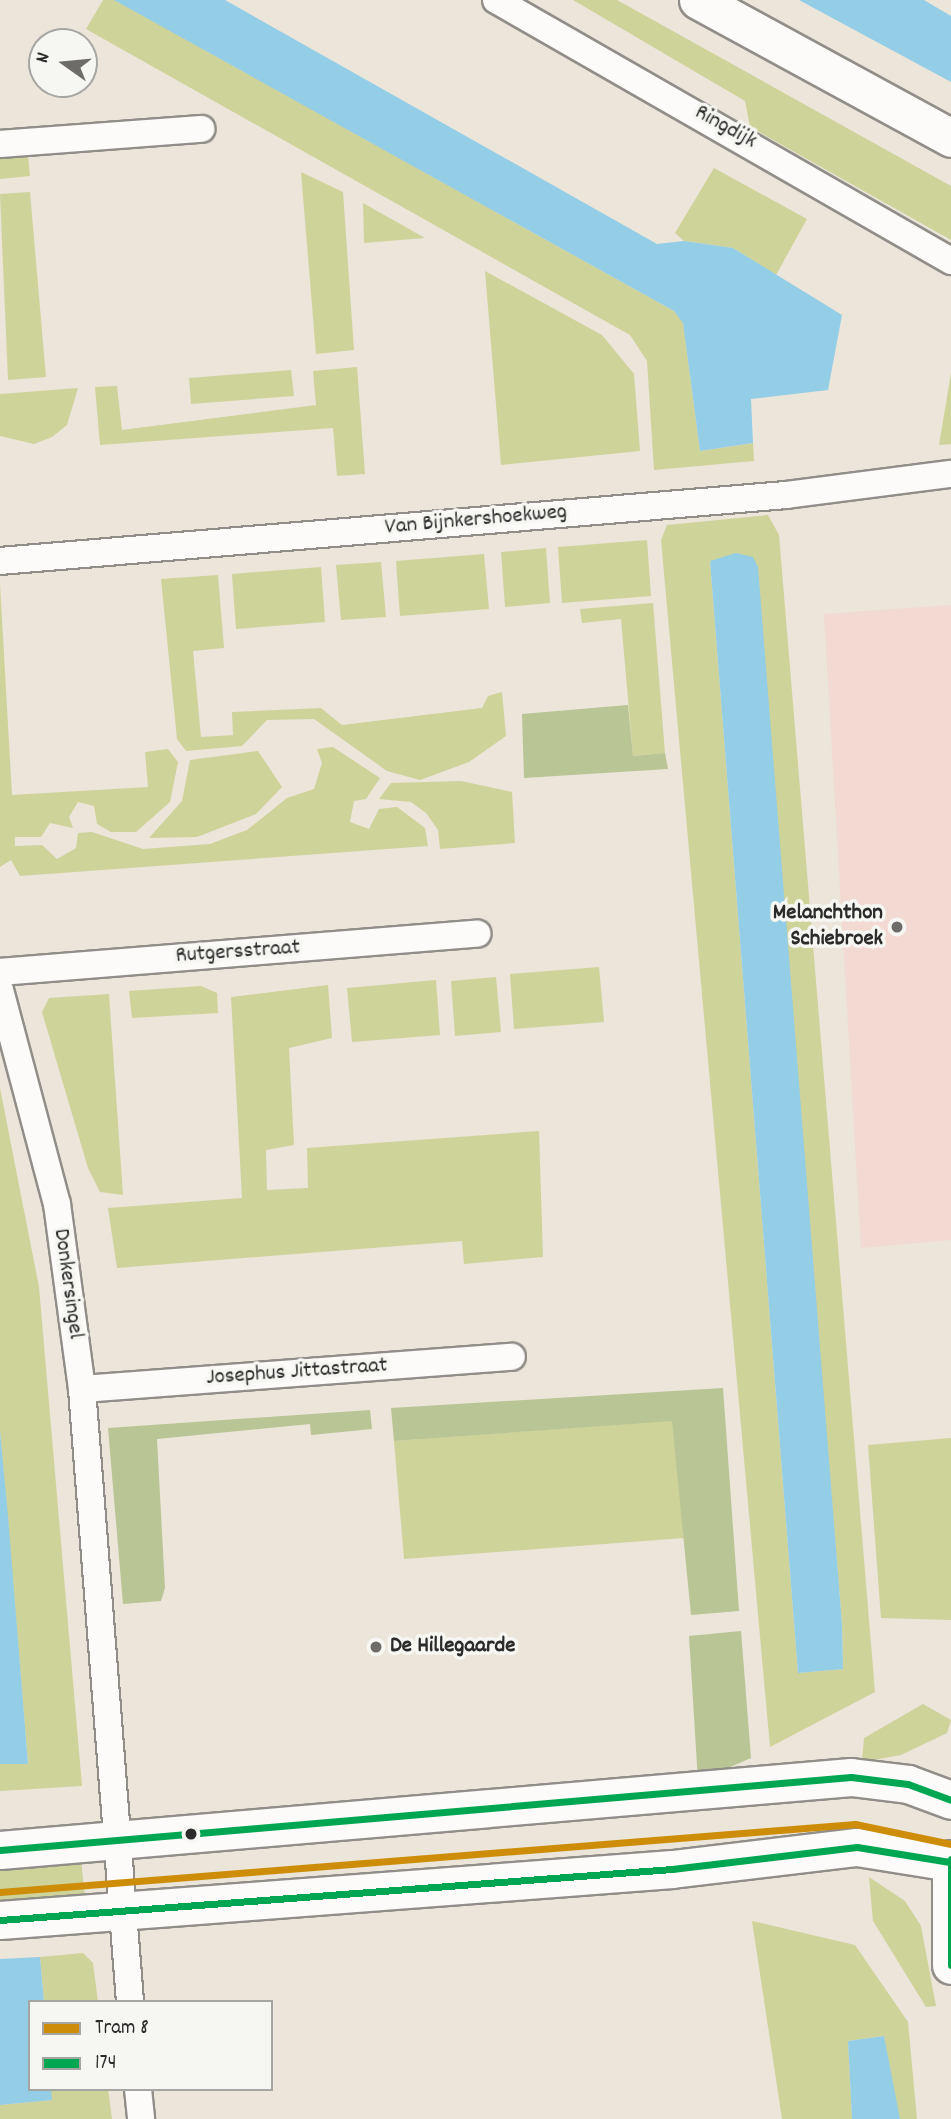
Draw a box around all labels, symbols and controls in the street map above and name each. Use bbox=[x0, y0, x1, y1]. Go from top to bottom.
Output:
north arrow bbox=[28, 28, 98, 98]
text: N bbox=[30, 50, 58, 66]
street label: Ringdijk bbox=[689, 100, 761, 156]
street label: Van Bijnkershoekweg bbox=[384, 499, 568, 543]
place label: Melanchthon Schiebroek bbox=[773, 900, 883, 954]
marker: Melanchthon Schiebroek bbox=[889, 919, 905, 935]
street label: Rutgersstraat bbox=[175, 935, 301, 971]
street label: Donkersingel bbox=[46, 1227, 88, 1341]
street label: Josephus Jittastraat bbox=[206, 1353, 388, 1393]
place label: De Hillegaarde bbox=[390, 1633, 515, 1661]
marker: De Hillegaarde bbox=[368, 1639, 384, 1655]
unlabelled marker bbox=[184, 1827, 198, 1841]
legend bbox=[28, 2000, 273, 2091]
text: Tram 8 bbox=[95, 2014, 149, 2044]
text: 174 bbox=[95, 2049, 116, 2079]

